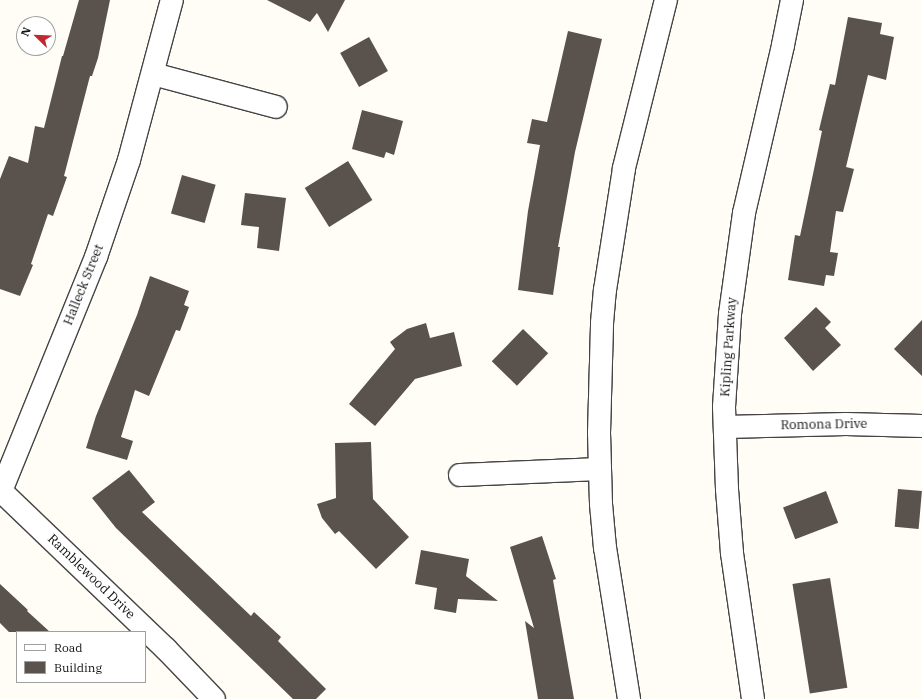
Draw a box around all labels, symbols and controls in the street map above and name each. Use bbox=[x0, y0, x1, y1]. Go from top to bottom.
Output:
north arrow bbox=[16, 16, 56, 56]
text: N bbox=[18, 25, 34, 38]
street label: Halleck Street bbox=[61, 242, 107, 328]
street label: Kipling Parkway bbox=[718, 297, 740, 397]
street label: Romona Drive bbox=[780, 416, 868, 434]
street label: Ramblewood Drive bbox=[44, 531, 138, 623]
legend bbox=[16, 631, 146, 683]
text: Road bbox=[54, 640, 83, 655]
text: Building bbox=[54, 660, 102, 675]

